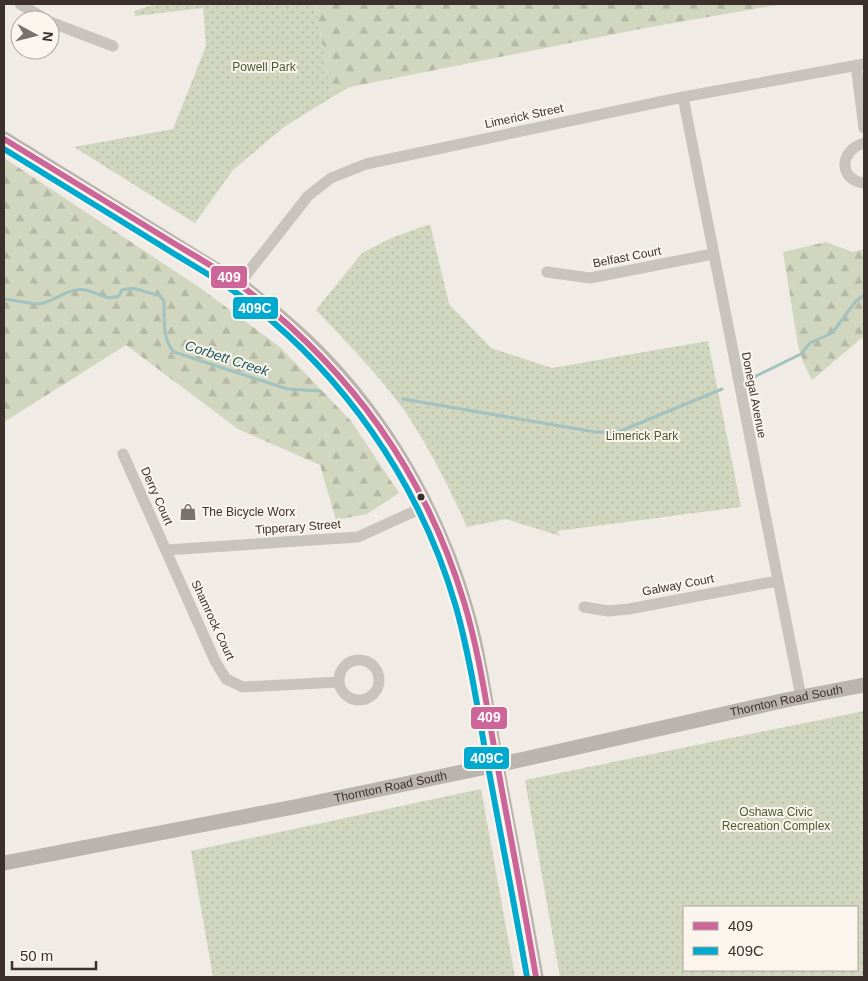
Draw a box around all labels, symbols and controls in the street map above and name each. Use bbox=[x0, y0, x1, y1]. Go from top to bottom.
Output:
north arrow bbox=[10, 10, 60, 60]
text: N bbox=[39, 31, 56, 43]
park label: Powell Park bbox=[232, 60, 297, 74]
street label: Limerick Street bbox=[483, 101, 565, 131]
street label: Belfast Court bbox=[592, 243, 663, 270]
line badge: 409 bbox=[210, 265, 248, 289]
text: 409 bbox=[217, 269, 241, 285]
line badge: 409C bbox=[232, 296, 279, 320]
text: 409C bbox=[238, 300, 272, 316]
water label: Corbett Creek bbox=[183, 337, 272, 379]
street label: Donegal Avenue bbox=[739, 351, 769, 440]
park label: Limerick Park bbox=[606, 429, 679, 443]
street label: Derry Court bbox=[138, 465, 176, 528]
unlabelled marker bbox=[416, 492, 426, 502]
shop icon: The Bicycle Worx bbox=[178, 502, 198, 522]
place label: The Bicycle Worx bbox=[202, 505, 295, 519]
street label: Tipperary Street bbox=[255, 517, 342, 537]
street label: Galway Court bbox=[641, 571, 716, 599]
street label: Shamrock Court bbox=[188, 578, 238, 663]
street label: Thornton Road South bbox=[729, 682, 844, 719]
line badge: 409 bbox=[470, 706, 508, 730]
text: 409 bbox=[477, 709, 501, 725]
line badge: 409C bbox=[463, 746, 510, 770]
text: 409C bbox=[470, 750, 504, 766]
street label: Thornton Road South bbox=[333, 768, 448, 805]
park label: Oshawa Civic Recreation Complex bbox=[722, 805, 830, 833]
legend bbox=[683, 906, 858, 971]
text: 409 bbox=[728, 917, 753, 934]
scale bar bbox=[12, 938, 96, 970]
text: 409C bbox=[728, 942, 764, 959]
text: 50 m bbox=[20, 947, 53, 964]

